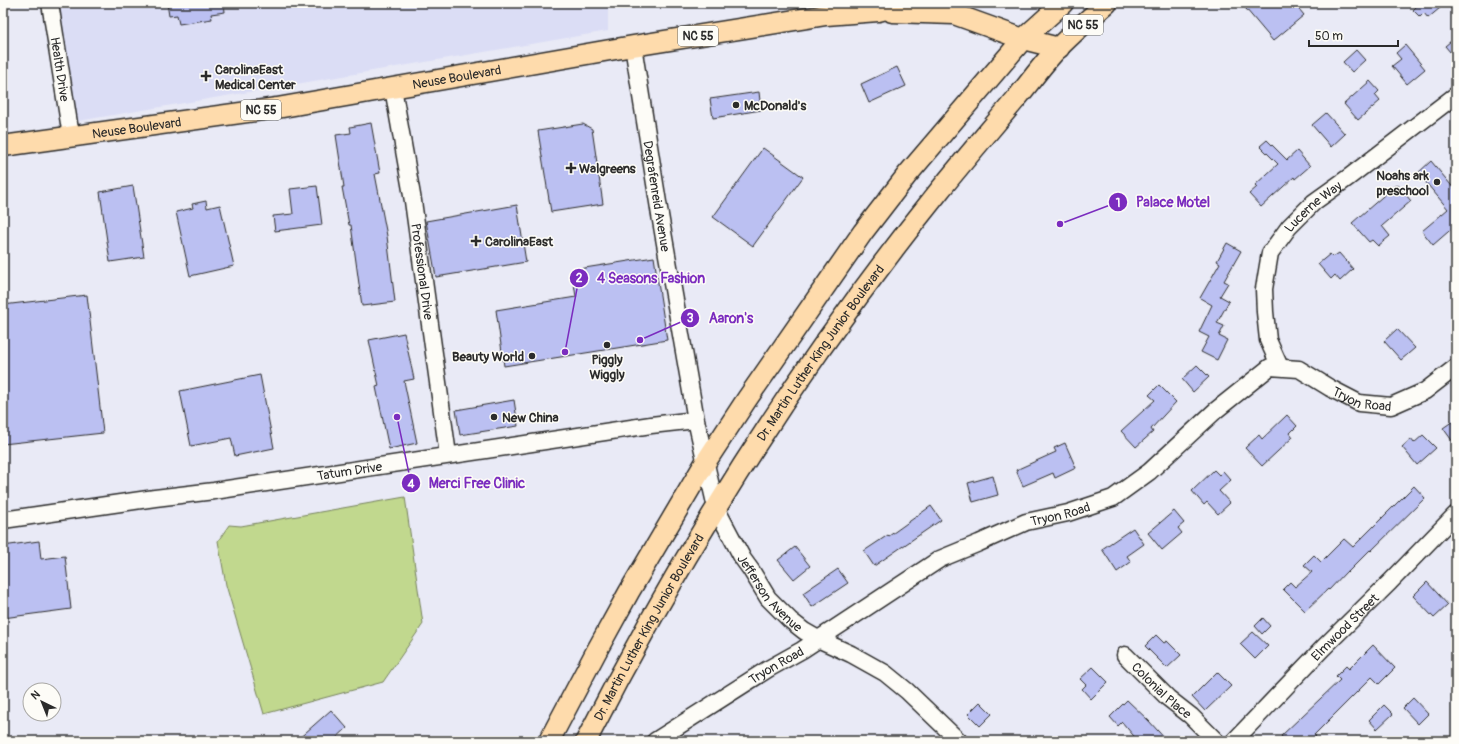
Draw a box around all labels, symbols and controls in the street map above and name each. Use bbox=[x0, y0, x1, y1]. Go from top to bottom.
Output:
road number: NC 55 bbox=[1063, 15, 1103, 35]
scale bar bbox=[1309, 22, 1398, 48]
road number: NC 55 bbox=[678, 26, 718, 46]
text: 50 m bbox=[1315, 29, 1343, 44]
street label: Health Drive bbox=[46, 36, 73, 103]
place label: CarolinaEast Medical Center bbox=[215, 62, 296, 93]
street label: Neuse Boulevard bbox=[411, 62, 503, 93]
marker: CarolinaEast Medical Center bbox=[200, 70, 212, 82]
place label: McDonald's bbox=[744, 98, 806, 114]
road number: NC 55 bbox=[241, 100, 281, 120]
marker: McDonald's bbox=[731, 100, 741, 110]
street label: Neuse Boulevard bbox=[91, 114, 182, 143]
street label: Degrafenreid Avenue bbox=[639, 140, 673, 254]
place label: Walgreens bbox=[579, 161, 636, 177]
marker: Walgreens bbox=[566, 163, 576, 173]
place label: Noahs ark preschool bbox=[1376, 168, 1430, 199]
marker: Noahs ark preschool bbox=[1432, 177, 1442, 187]
street label: Lucerne Way bbox=[1281, 178, 1345, 235]
callout: Palace Motel bbox=[1108, 189, 1218, 215]
text: Palace Motel bbox=[1136, 194, 1210, 211]
text: 1 bbox=[1116, 196, 1120, 211]
street label: Professional Drive bbox=[407, 222, 436, 322]
place label: CarolinaEast bbox=[485, 234, 554, 250]
marker: CarolinaEast bbox=[470, 235, 482, 247]
street label: Dr. Martin Luther King Junior Boulevard bbox=[754, 262, 888, 444]
callout: 4 Seasons Fashion bbox=[569, 265, 713, 291]
text: 4 Seasons Fashion bbox=[597, 270, 705, 287]
text: 2 bbox=[576, 271, 583, 286]
callout: Aaron's bbox=[680, 305, 761, 331]
text: Aaron's bbox=[709, 310, 754, 327]
text: 3 bbox=[687, 311, 694, 326]
marker: Piggly Wiggly bbox=[602, 340, 612, 350]
place label: Beauty World bbox=[452, 349, 524, 365]
marker: Beauty World bbox=[527, 351, 537, 361]
place label: Piggly Wiggly bbox=[589, 352, 625, 383]
street label: Tryon Road bbox=[1329, 384, 1392, 415]
place label: New China bbox=[502, 410, 559, 426]
marker: New China bbox=[489, 412, 499, 422]
street label: Tatum Drive bbox=[316, 459, 384, 484]
callout: Merci Free Clinic bbox=[401, 470, 534, 496]
text: Merci Free Clinic bbox=[429, 475, 525, 492]
text: 4 bbox=[407, 477, 415, 492]
street label: Tryon Road bbox=[1029, 499, 1092, 530]
street label: Dr. Martin Luther King Junior Boulevard bbox=[591, 531, 708, 724]
street label: Jefferson Avenue bbox=[733, 552, 806, 636]
street label: Elmwood Street bbox=[1308, 590, 1383, 664]
street label: Tryon Road bbox=[746, 644, 807, 688]
street label: Colonial Place bbox=[1128, 659, 1195, 723]
north arrow bbox=[22, 682, 62, 722]
text: N bbox=[28, 687, 43, 702]

